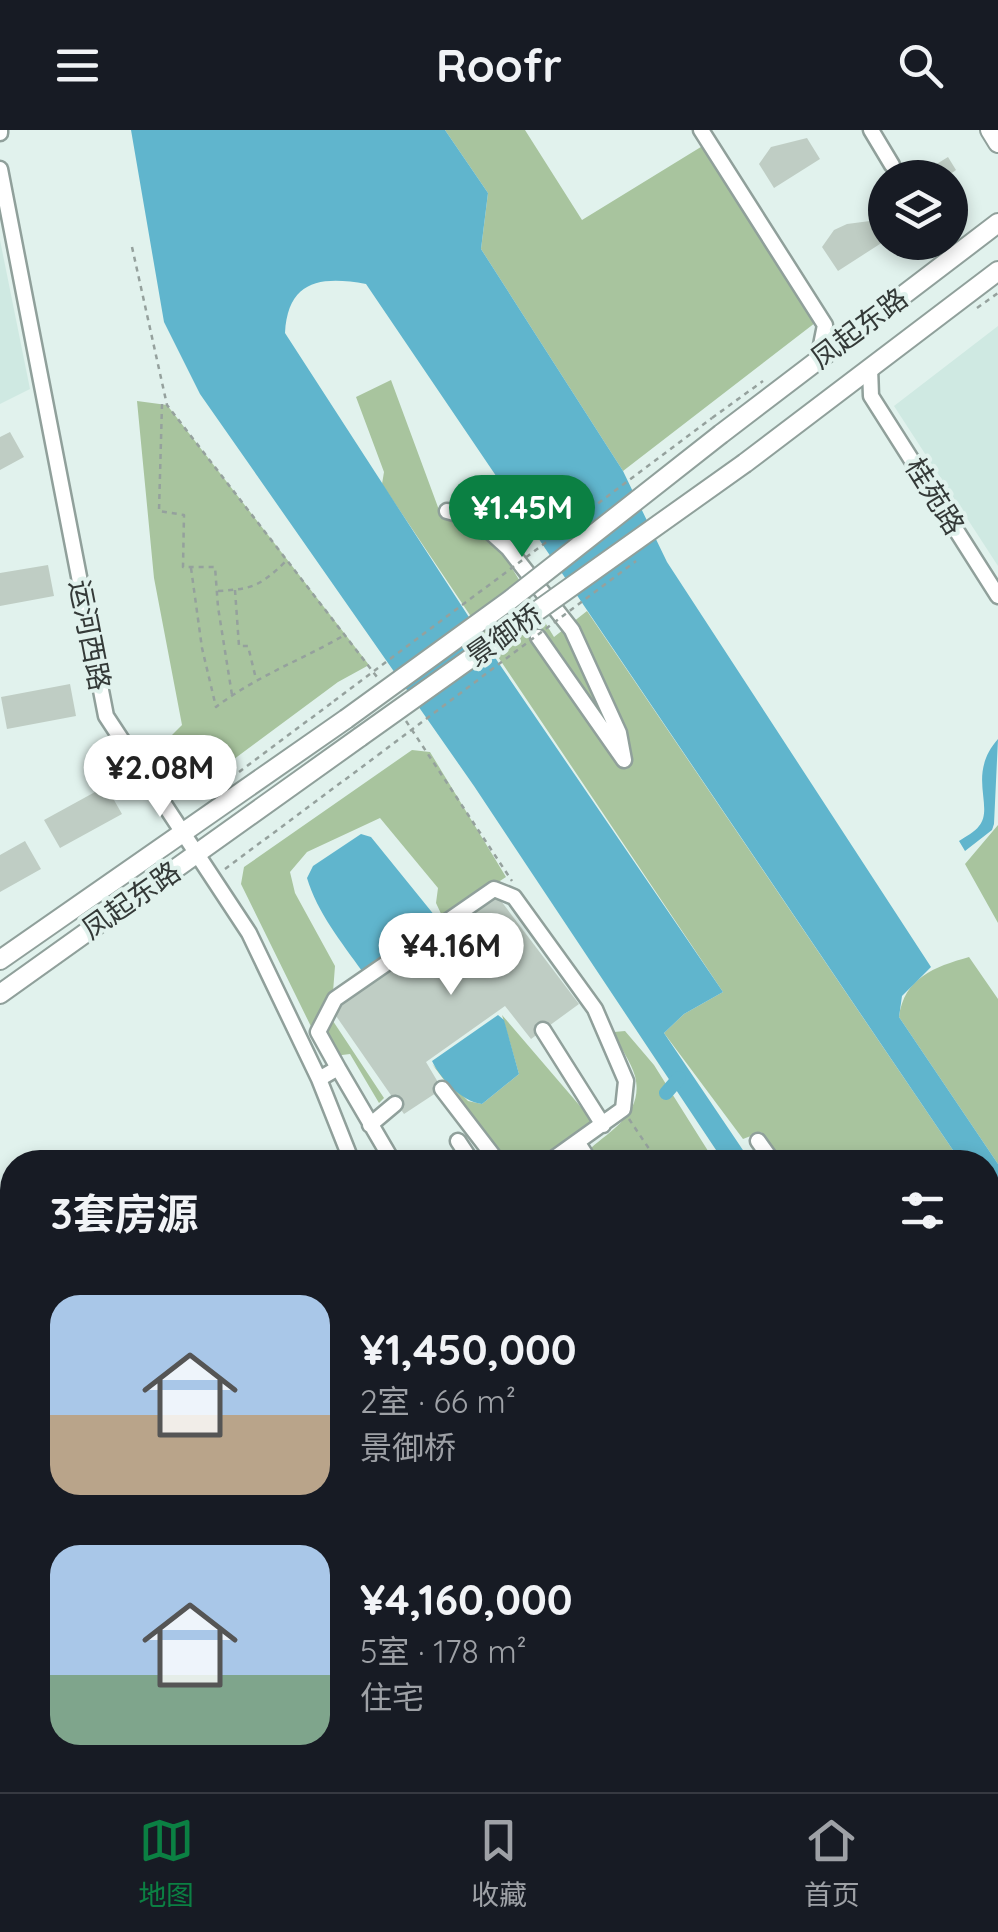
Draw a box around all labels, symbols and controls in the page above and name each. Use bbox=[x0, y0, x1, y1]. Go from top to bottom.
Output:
text: Roofr bbox=[436, 37, 562, 93]
icon: menu bbox=[50, 38, 105, 93]
icon: search bbox=[893, 38, 948, 93]
map controls bbox=[868, 160, 968, 260]
button: layers bbox=[868, 160, 968, 260]
street label: 凤起东路 bbox=[803, 280, 914, 375]
street label: 桂苑路 bbox=[898, 451, 973, 541]
pin: ¥1.45M bbox=[441, 475, 603, 560]
text: ¥1.45M bbox=[471, 487, 573, 527]
street label: 运河西路 bbox=[63, 577, 118, 693]
street label: 景御桥 bbox=[459, 596, 548, 673]
pin: ¥2.08M bbox=[79, 735, 241, 820]
text: ¥2.08M bbox=[106, 747, 214, 787]
street label: 凤起东路 bbox=[75, 853, 187, 946]
pin: ¥4.16M bbox=[370, 913, 532, 998]
text: ¥4.16M bbox=[401, 925, 501, 965]
icon: filters bbox=[895, 1183, 950, 1238]
text: 3套房源 bbox=[50, 1187, 199, 1240]
text: ¥1,450,000 bbox=[360, 1323, 577, 1376]
icon: home bbox=[130, 1335, 250, 1455]
text: 2室 · 66 m² bbox=[360, 1381, 516, 1421]
text: 景御桥 bbox=[360, 1427, 456, 1467]
text: ¥4,160,000 bbox=[360, 1573, 573, 1626]
icon: home bbox=[130, 1585, 250, 1705]
text: 5室 · 178 m² bbox=[360, 1631, 527, 1671]
text: 住宅 bbox=[360, 1677, 424, 1717]
tab: 地图 bbox=[138, 1813, 194, 1913]
tab: 收藏 bbox=[471, 1813, 527, 1913]
tab: 首页 bbox=[804, 1813, 860, 1913]

